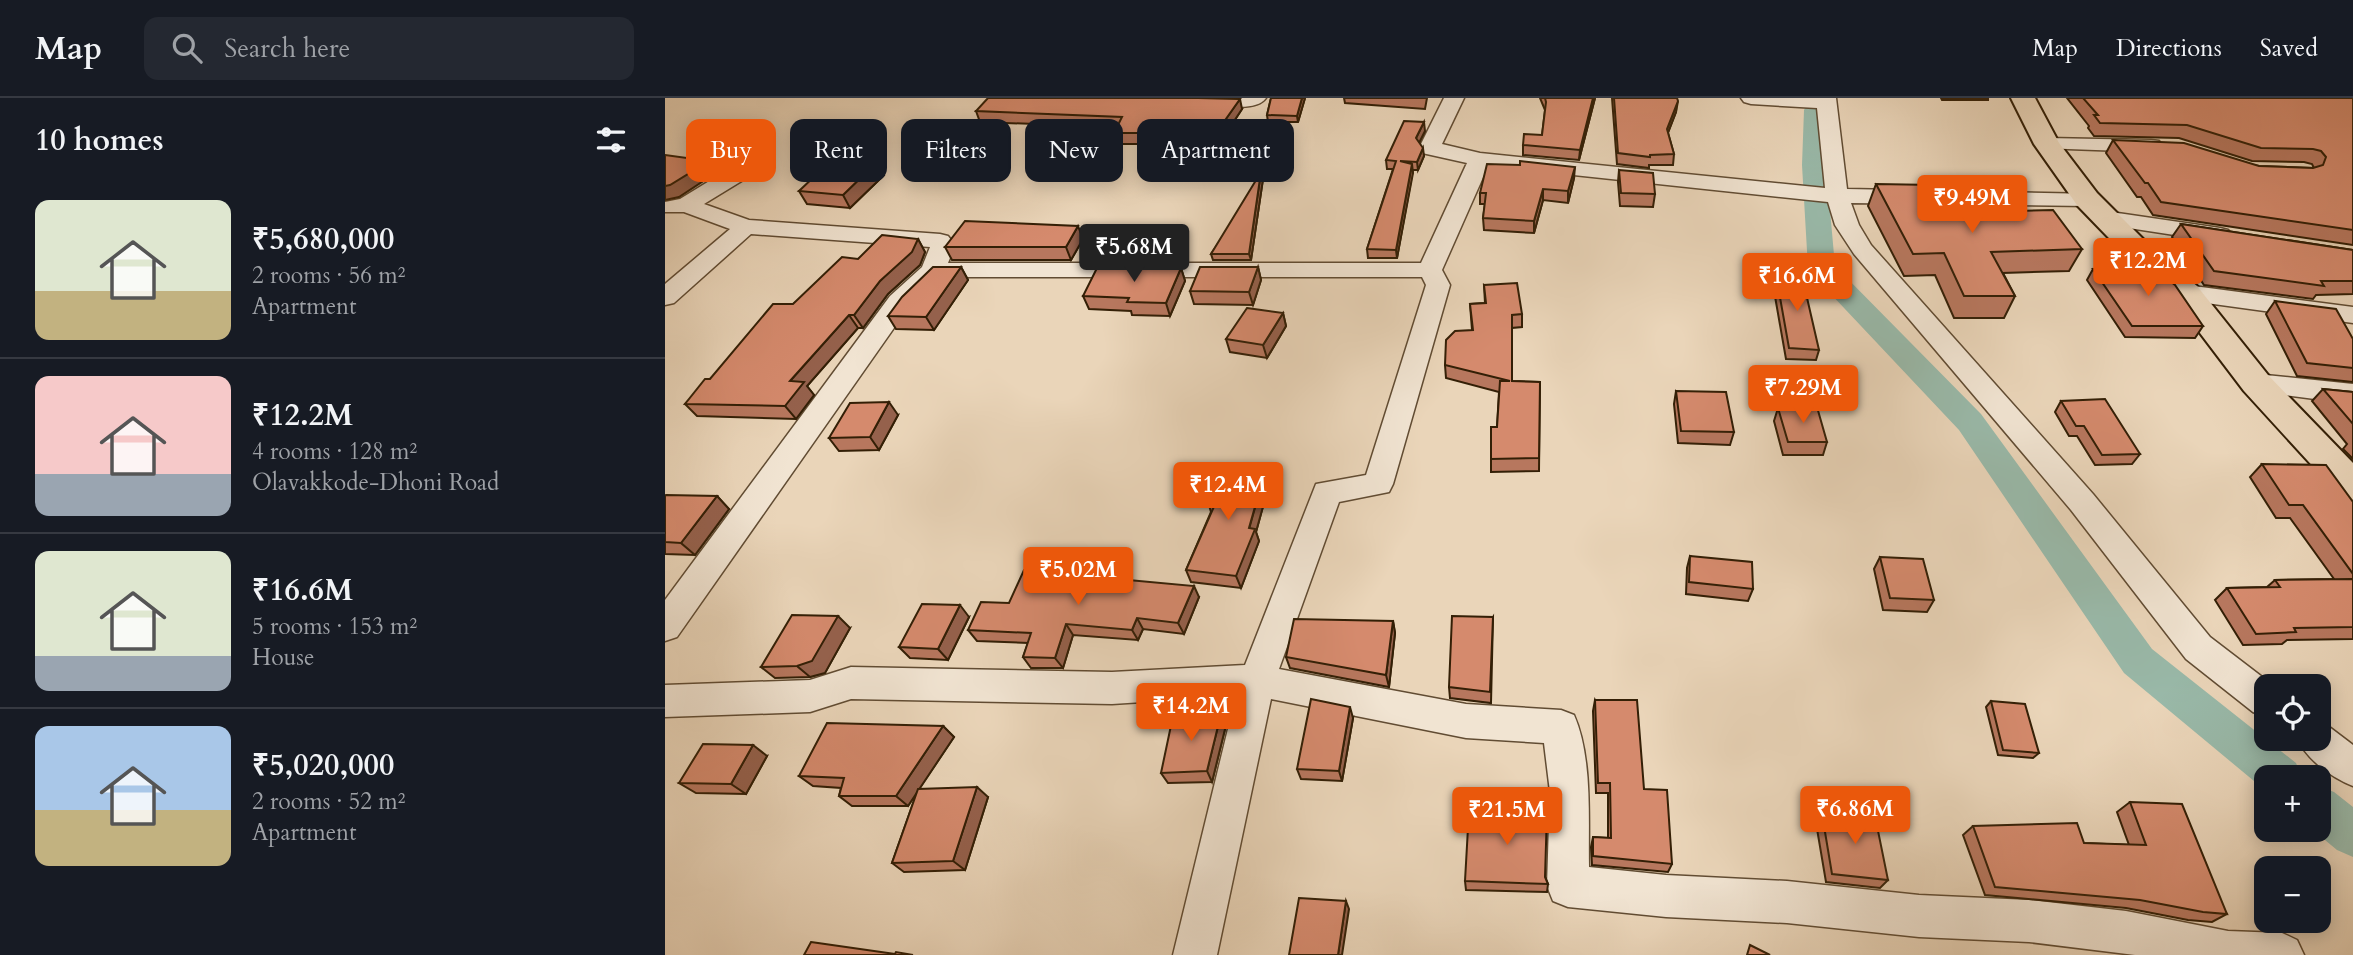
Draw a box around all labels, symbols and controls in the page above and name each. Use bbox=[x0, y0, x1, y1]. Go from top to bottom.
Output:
search box bbox=[144, 17, 634, 80]
text: Map bbox=[35, 26, 102, 71]
icon: search bbox=[168, 29, 206, 67]
text: Search here bbox=[224, 31, 350, 66]
text: Map bbox=[2032, 32, 2078, 65]
text: Directions bbox=[2116, 32, 2222, 65]
text: Saved bbox=[2260, 32, 2318, 65]
chip: Buy bbox=[686, 119, 776, 182]
chip: Rent bbox=[790, 119, 887, 182]
chip: Filters bbox=[901, 119, 1011, 182]
chip: New bbox=[1025, 119, 1123, 182]
chip: Apartment bbox=[1137, 119, 1294, 182]
text: 10 homes bbox=[35, 120, 164, 161]
icon: filters bbox=[592, 121, 630, 159]
pin: ₹9.49M bbox=[1915, 176, 2029, 235]
text: ₹9.49M bbox=[1933, 182, 2011, 213]
text: ₹5,680,000 bbox=[252, 219, 394, 260]
pin: ₹5.68M bbox=[1077, 225, 1191, 284]
icon: home bbox=[91, 228, 175, 312]
text: ₹5.68M bbox=[1095, 231, 1173, 262]
pin: ₹12.2M bbox=[2091, 238, 2205, 298]
text: ₹12.2M bbox=[2109, 245, 2187, 276]
pin: ₹16.6M bbox=[1740, 254, 1854, 313]
text: 2 rooms · 56 m² bbox=[252, 260, 405, 291]
text: ₹16.6M bbox=[1758, 260, 1836, 291]
text: Apartment bbox=[252, 291, 356, 322]
pin: ₹7.29M bbox=[1746, 366, 1860, 425]
text: ₹7.29M bbox=[1764, 372, 1842, 403]
text: ₹12.2M bbox=[252, 395, 353, 436]
icon: home bbox=[91, 404, 175, 488]
text: 4 rooms · 128 m² bbox=[252, 436, 417, 467]
pin: ₹12.4M bbox=[1171, 462, 1285, 522]
text: Olavakkode-Dhoni Road bbox=[252, 467, 499, 498]
text: ₹12.4M bbox=[1189, 469, 1267, 500]
pin: ₹5.02M bbox=[1021, 547, 1135, 607]
text: ₹5.02M bbox=[1039, 554, 1117, 585]
text: ₹16.6M bbox=[252, 570, 353, 611]
icon: home bbox=[91, 579, 175, 663]
text: 5 rooms · 153 m² bbox=[252, 611, 417, 642]
text: House bbox=[252, 642, 314, 673]
map controls bbox=[2254, 674, 2331, 933]
button: locate bbox=[2254, 674, 2331, 751]
pin: ₹14.2M bbox=[1134, 684, 1248, 743]
text: ₹14.2M bbox=[1152, 690, 1230, 721]
text: ₹5,020,000 bbox=[252, 745, 394, 786]
icon: home bbox=[91, 754, 175, 838]
button: + bbox=[2254, 765, 2331, 842]
text: 2 rooms · 52 m² bbox=[252, 786, 405, 817]
pin: ₹6.86M bbox=[1798, 786, 1912, 846]
pin: ₹21.5M bbox=[1450, 788, 1564, 847]
text: ₹6.86M bbox=[1816, 793, 1894, 824]
text: ₹21.5M bbox=[1468, 794, 1546, 825]
text: Apartment bbox=[252, 817, 356, 848]
button: − bbox=[2254, 856, 2331, 933]

